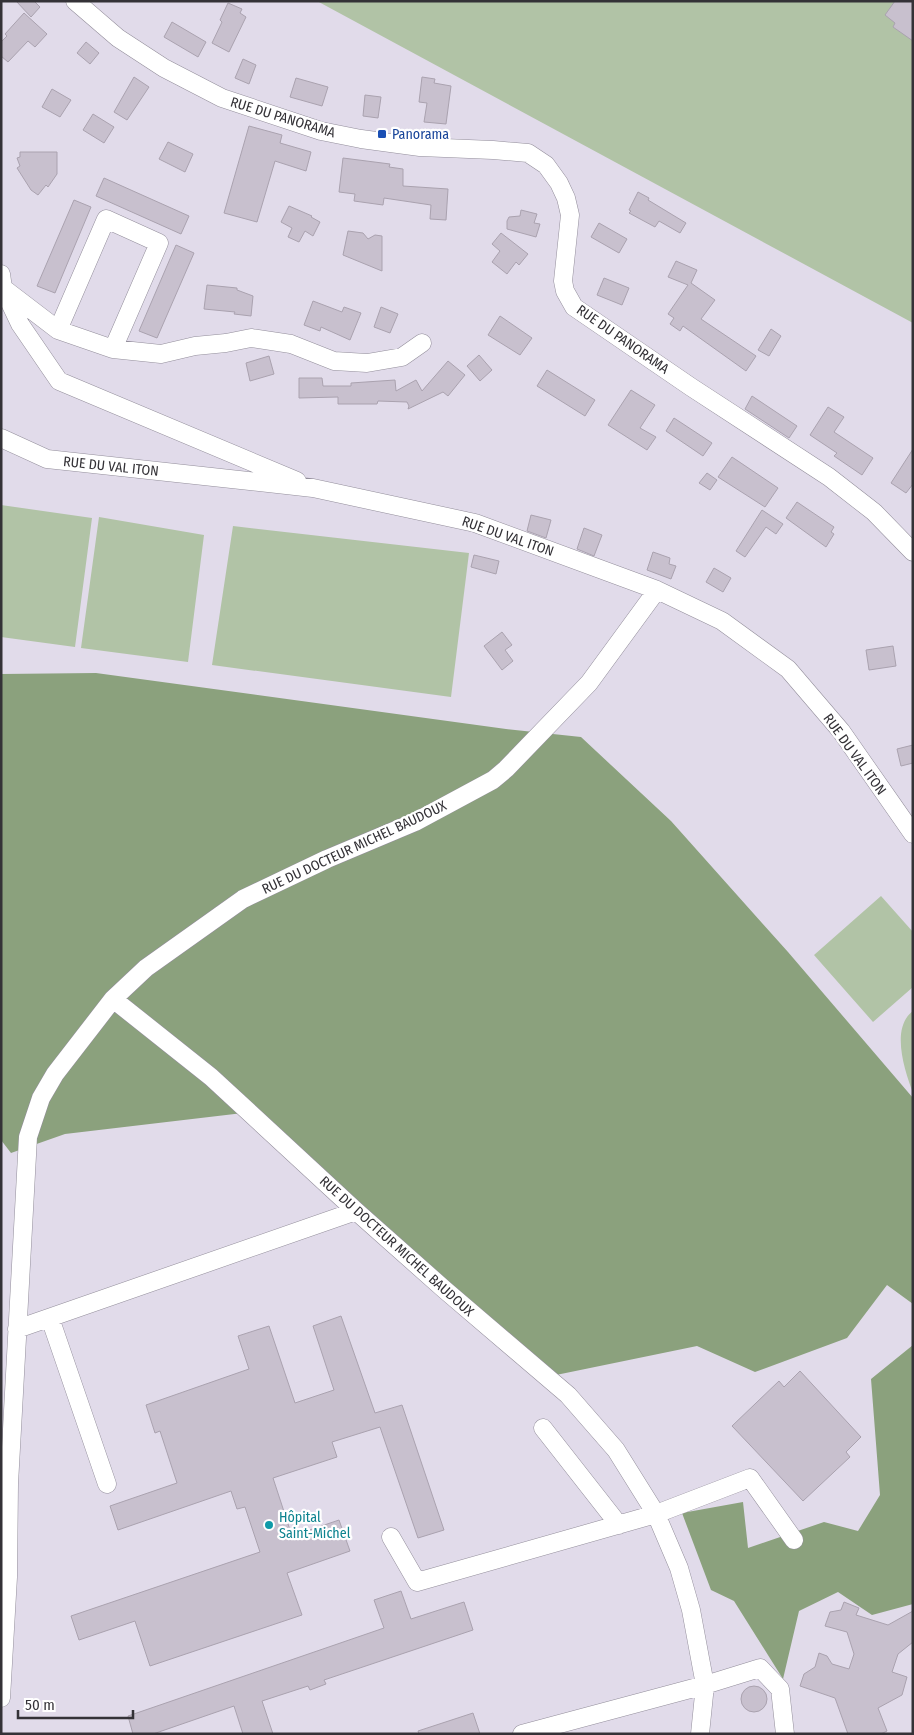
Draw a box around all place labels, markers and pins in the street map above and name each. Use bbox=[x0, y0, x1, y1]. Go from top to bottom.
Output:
place label: Panorama bbox=[392, 126, 449, 143]
marker: Panorama bbox=[376, 128, 388, 140]
place label: Hôpital Saint-Michel bbox=[279, 1509, 351, 1542]
marker: Hôpital Saint-Michel bbox=[263, 1519, 275, 1531]

